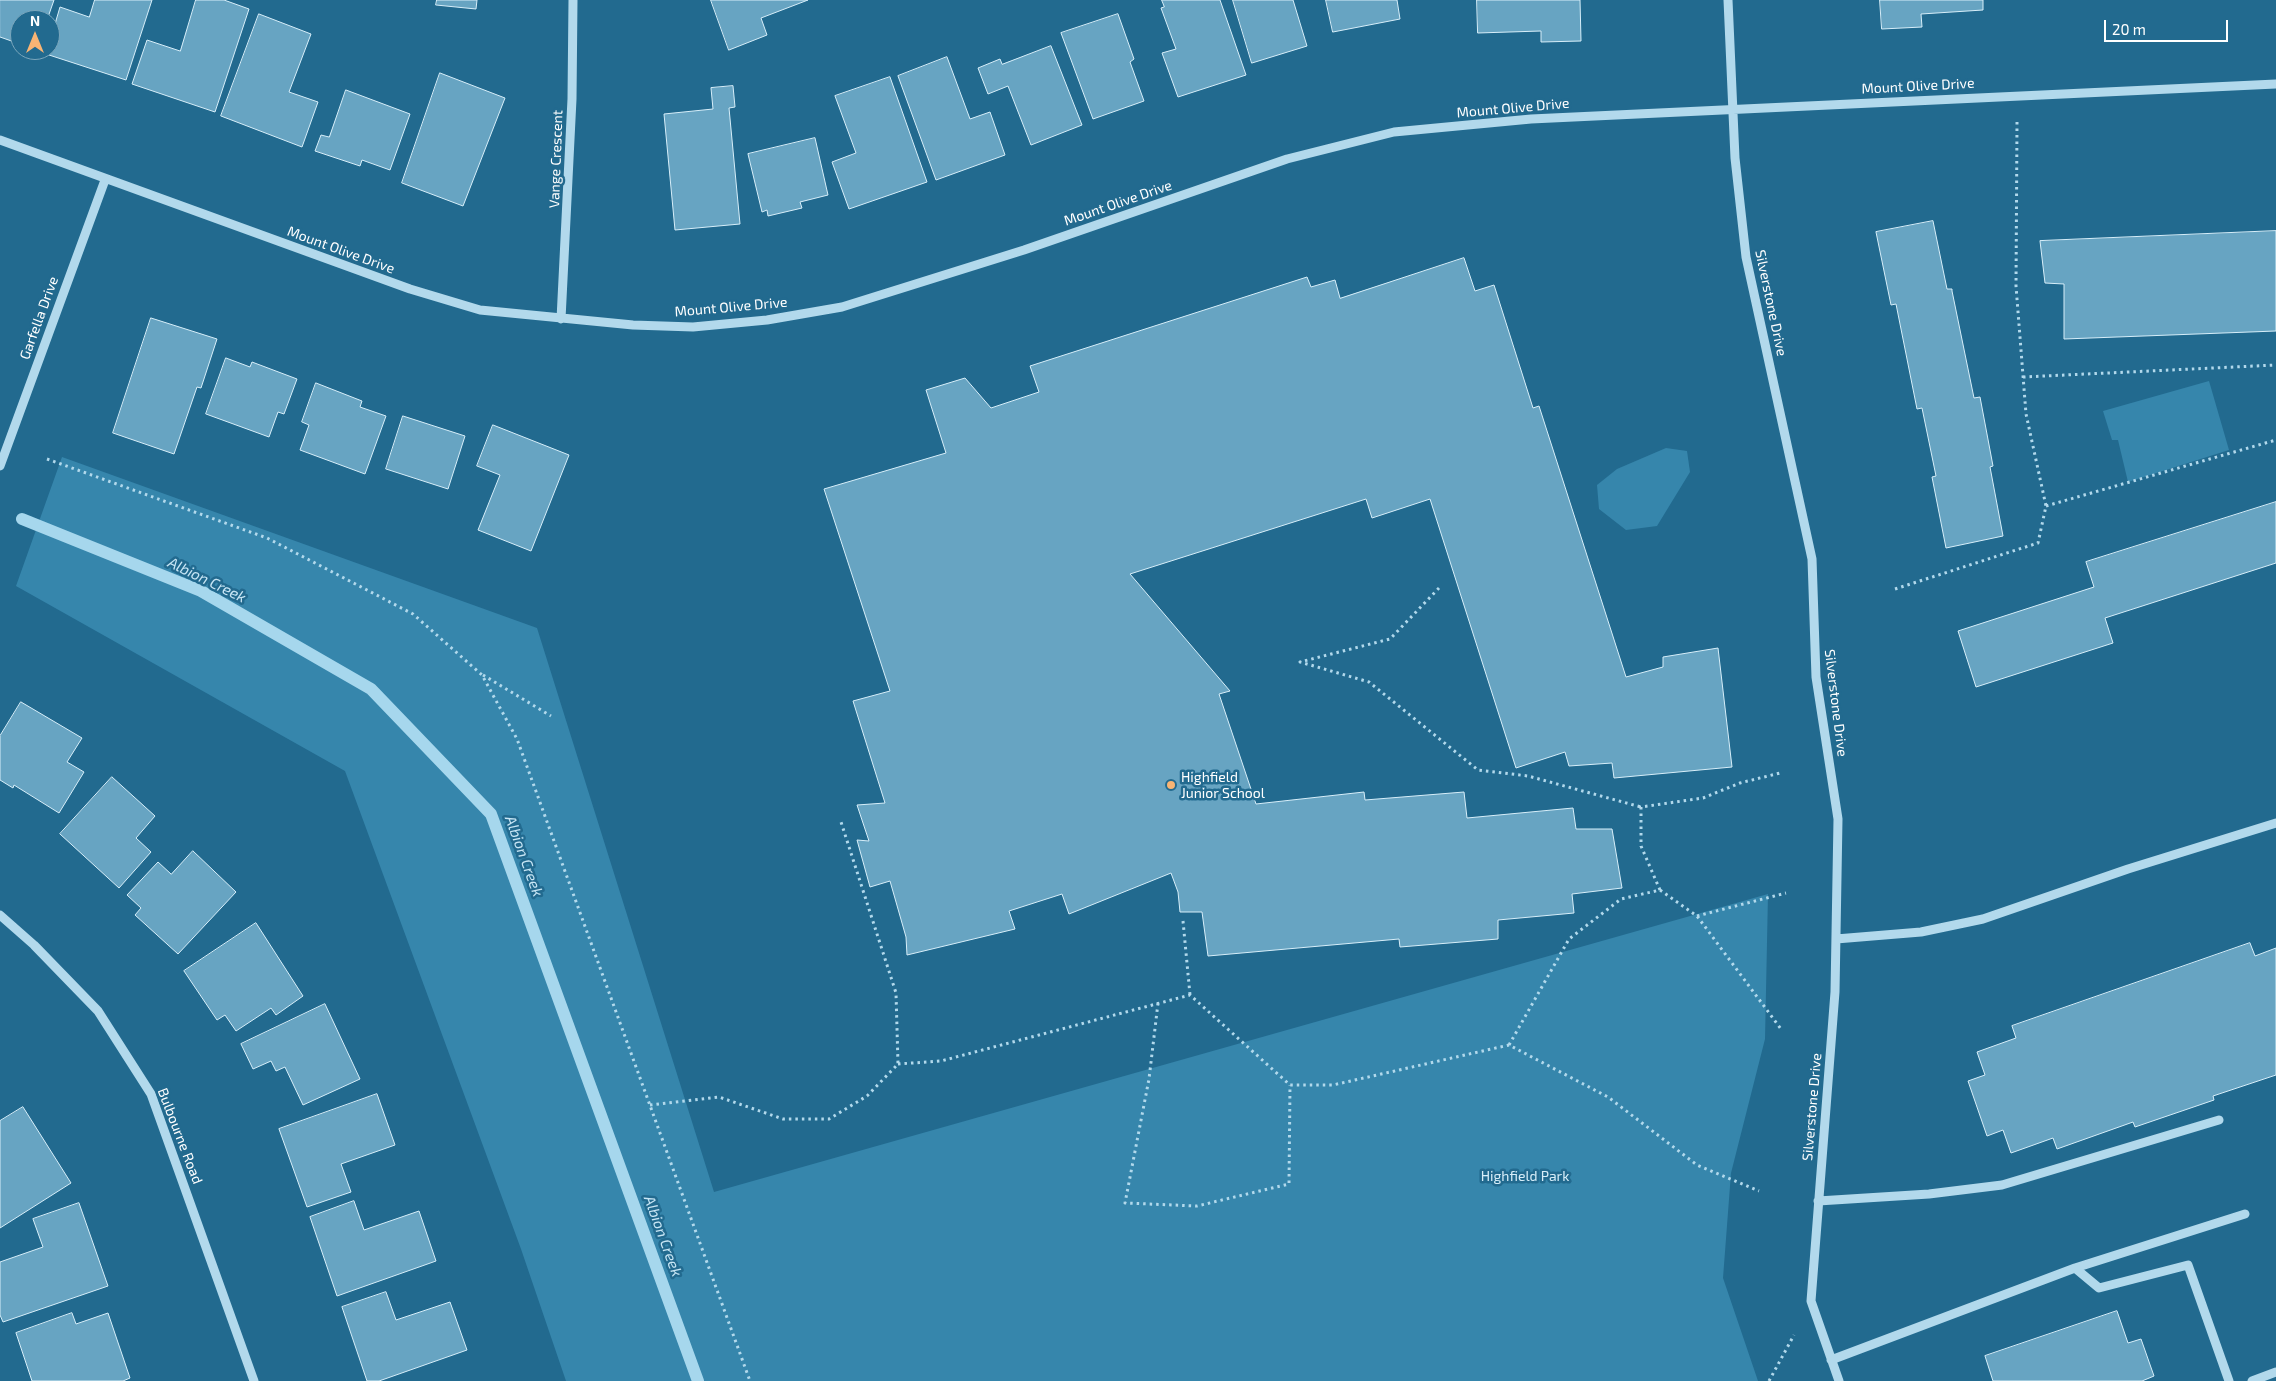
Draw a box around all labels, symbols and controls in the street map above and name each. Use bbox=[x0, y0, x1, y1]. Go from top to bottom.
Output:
north arrow bbox=[10, 10, 60, 60]
scale bar bbox=[2106, 10, 2230, 42]
text: N bbox=[30, 12, 40, 29]
text: 20 m bbox=[2112, 20, 2146, 38]
street label: Mount Olive Drive bbox=[1861, 75, 1975, 97]
street label: Mount Olive Drive bbox=[1456, 95, 1570, 121]
street label: Vange Crescent bbox=[546, 110, 566, 208]
street label: Mount Olive Drive bbox=[1062, 177, 1174, 229]
street label: Mount Olive Drive bbox=[285, 223, 397, 277]
street label: Silverstone Drive bbox=[1752, 248, 1790, 358]
street label: Garfella Drive bbox=[16, 274, 62, 362]
street label: Mount Olive Drive bbox=[674, 294, 788, 320]
water label: Albion Creek bbox=[165, 553, 249, 607]
street label: Silverstone Drive bbox=[1821, 648, 1851, 758]
place label: Highfield Junior School bbox=[1181, 769, 1265, 802]
marker: Highfield Junior School bbox=[1165, 779, 1177, 791]
water label: Albion Creek bbox=[501, 813, 547, 899]
street label: Silverstone Drive bbox=[1799, 1052, 1825, 1162]
street label: Bulbourne Road bbox=[154, 1086, 206, 1186]
park label: Highfield Park bbox=[1481, 1168, 1569, 1184]
water label: Albion Creek bbox=[640, 1193, 686, 1279]

